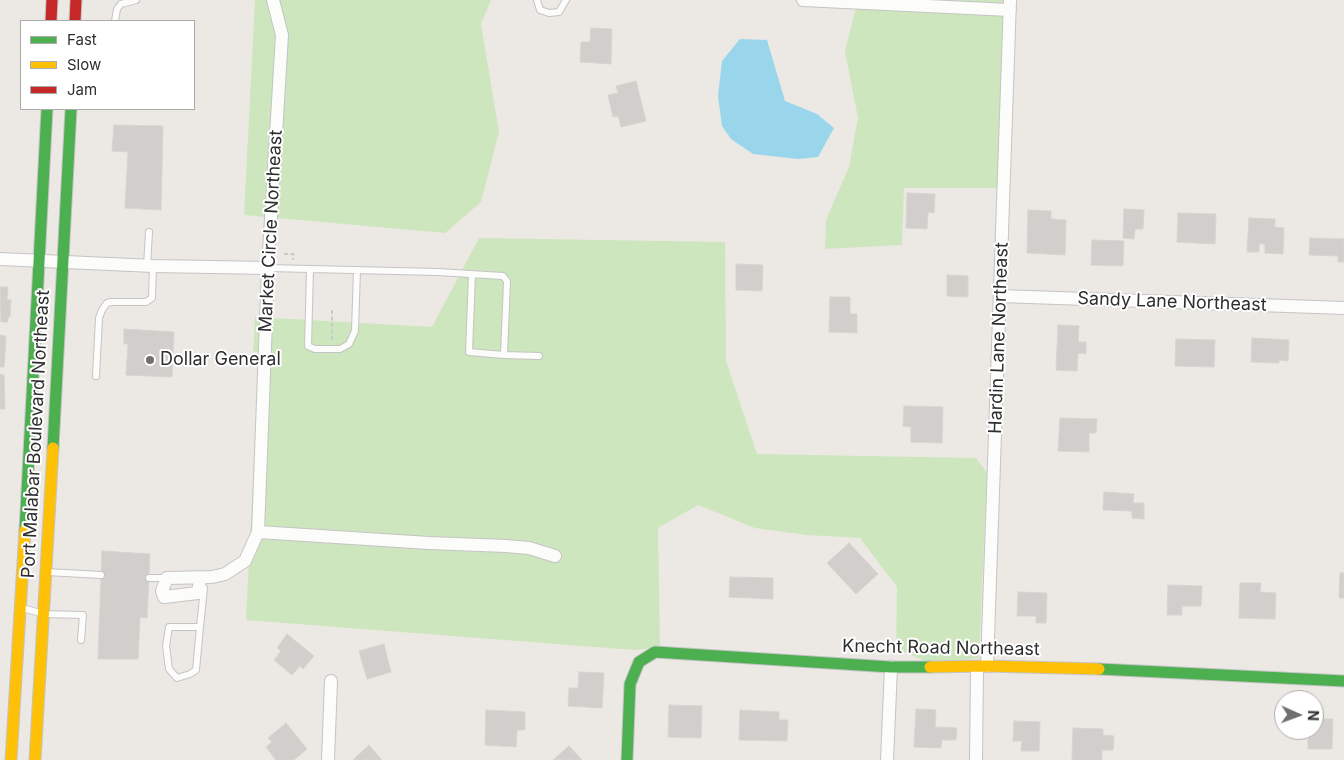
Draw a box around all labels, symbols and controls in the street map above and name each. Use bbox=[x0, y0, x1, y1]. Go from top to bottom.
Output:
legend bbox=[20, 20, 195, 110]
text: Fast bbox=[67, 30, 97, 49]
text: Slow bbox=[67, 55, 101, 74]
text: Jam bbox=[67, 80, 97, 99]
street label: Market Circle Northeast bbox=[255, 129, 287, 333]
street label: Hardin Lane Northeast bbox=[985, 242, 1013, 434]
street label: Sandy Lane Northeast bbox=[1077, 288, 1267, 316]
street label: Port Malabar Boulevard Northeast bbox=[18, 289, 54, 579]
place label: Dollar General bbox=[160, 349, 281, 371]
marker: Dollar General bbox=[144, 354, 156, 366]
street label: Knecht Road Northeast bbox=[842, 635, 1040, 661]
north arrow bbox=[1274, 690, 1324, 740]
text: N bbox=[1305, 710, 1322, 721]

